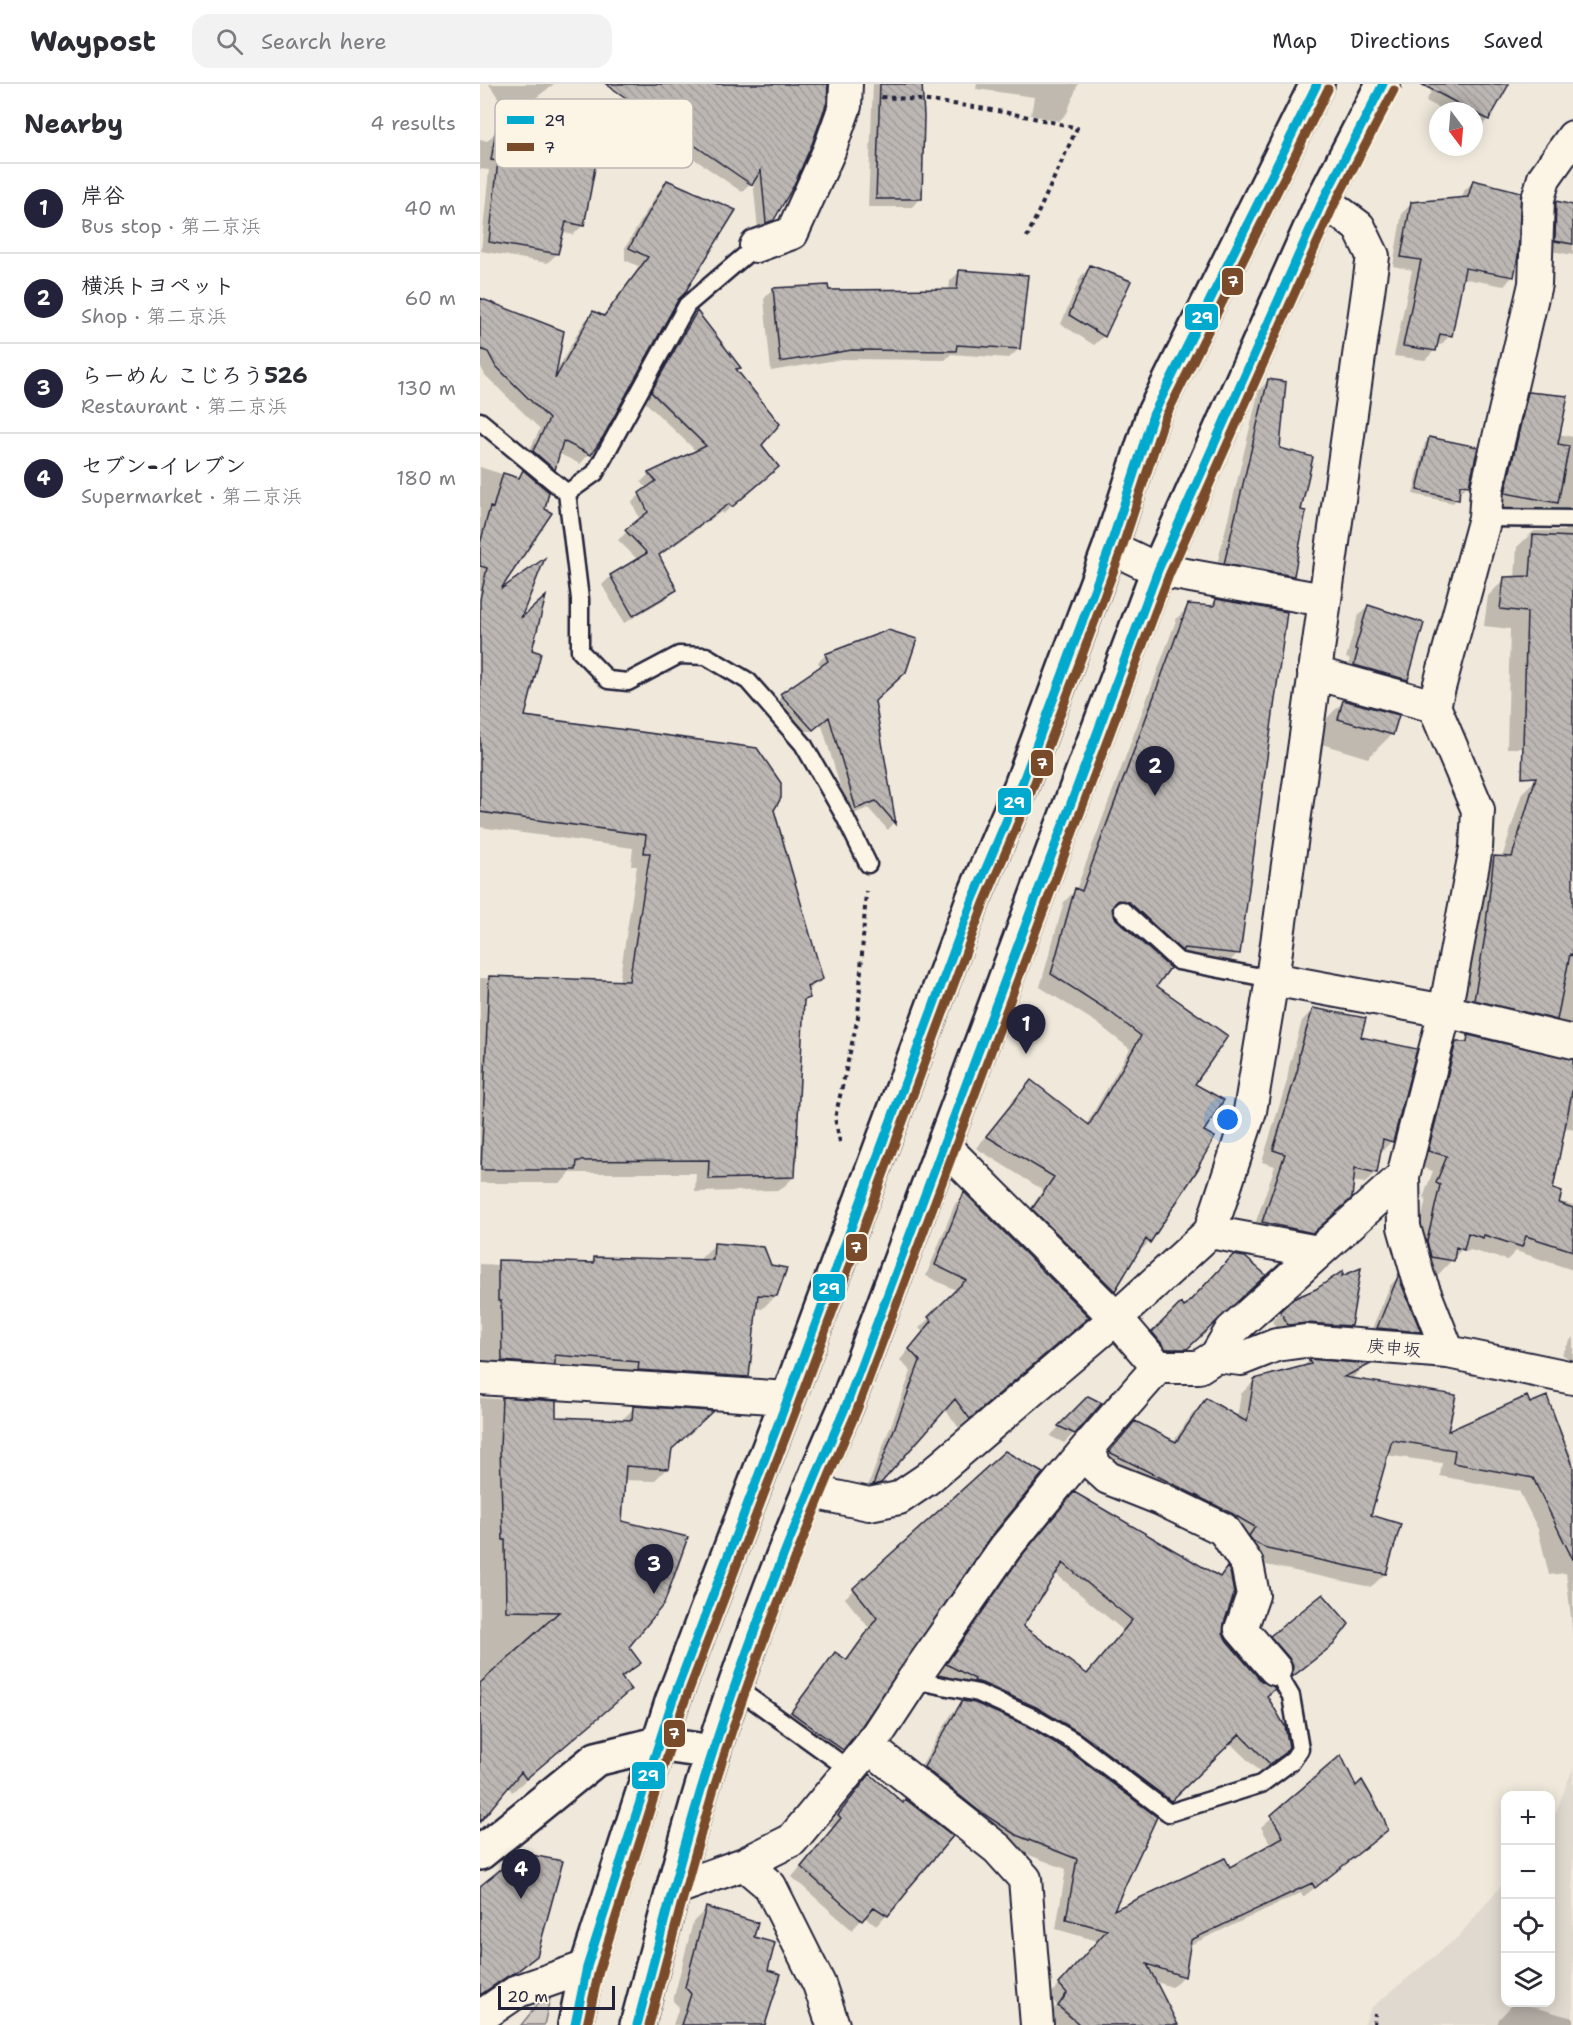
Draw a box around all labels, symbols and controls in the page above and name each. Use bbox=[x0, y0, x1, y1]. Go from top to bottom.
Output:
search box bbox=[192, 14, 612, 68]
text: Waypost bbox=[30, 22, 156, 60]
icon: search bbox=[213, 25, 246, 58]
text: Search here bbox=[261, 27, 387, 56]
text: Map bbox=[1272, 27, 1317, 55]
text: Directions bbox=[1350, 27, 1450, 55]
text: Saved bbox=[1483, 27, 1543, 55]
legend bbox=[495, 99, 693, 168]
north arrow bbox=[1429, 102, 1483, 156]
text: Nearby bbox=[24, 106, 123, 141]
text: 4 results bbox=[370, 110, 456, 136]
text: 29 bbox=[544, 110, 566, 131]
text: 7 bbox=[544, 137, 555, 158]
text: 岸谷 bbox=[81, 181, 125, 210]
text: 1 bbox=[39, 195, 48, 221]
text: 40 m bbox=[404, 195, 456, 221]
text: Bus stop · 第二京浜 bbox=[81, 213, 261, 239]
line badge: 7 bbox=[1221, 267, 1244, 296]
text: 横浜トヨペット bbox=[81, 271, 235, 300]
text: 7 bbox=[1227, 271, 1239, 292]
text: 2 bbox=[37, 285, 51, 311]
text: 60 m bbox=[404, 285, 456, 311]
text: Shop · 第二京浜 bbox=[81, 303, 227, 329]
line badge: 29 bbox=[1184, 303, 1219, 331]
text: 29 bbox=[1191, 307, 1213, 328]
text: らーめん こじろう526 bbox=[81, 361, 308, 390]
text: 3 bbox=[37, 375, 51, 401]
text: 130 m bbox=[397, 375, 456, 401]
text: Restaurant · 第二京浜 bbox=[81, 393, 287, 419]
text: セブン-イレブン bbox=[81, 451, 246, 480]
text: 4 bbox=[37, 465, 51, 491]
text: 180 m bbox=[396, 465, 456, 491]
text: Supermarket · 第二京浜 bbox=[81, 483, 302, 509]
pin: 2 bbox=[1136, 746, 1174, 796]
line badge: 7 bbox=[1030, 749, 1054, 777]
text: 7 bbox=[1036, 753, 1048, 774]
line badge: 29 bbox=[997, 787, 1032, 816]
text: 29 bbox=[1003, 792, 1025, 813]
pin: 1 bbox=[1006, 1004, 1046, 1054]
your location bbox=[1213, 1105, 1242, 1134]
line badge: 7 bbox=[845, 1233, 868, 1262]
text: 7 bbox=[850, 1237, 862, 1258]
line badge: 29 bbox=[812, 1273, 846, 1302]
text: 29 bbox=[818, 1278, 840, 1299]
street label: 庚申坂 bbox=[1366, 1334, 1422, 1362]
pin: 3 bbox=[634, 1544, 674, 1594]
line badge: 7 bbox=[663, 1719, 686, 1748]
text: 7 bbox=[668, 1723, 680, 1744]
line badge: 29 bbox=[631, 1761, 666, 1790]
text: 29 bbox=[637, 1765, 659, 1786]
map controls bbox=[1501, 1791, 1555, 2007]
button: + bbox=[1501, 1791, 1555, 1845]
button: − bbox=[1501, 1845, 1555, 1899]
pin: 4 bbox=[502, 1850, 540, 1899]
button: locate bbox=[1501, 1899, 1555, 1953]
button: layers bbox=[1501, 1953, 1555, 2007]
scale bar bbox=[498, 1983, 615, 2010]
text: 20 m bbox=[507, 1986, 548, 2007]

